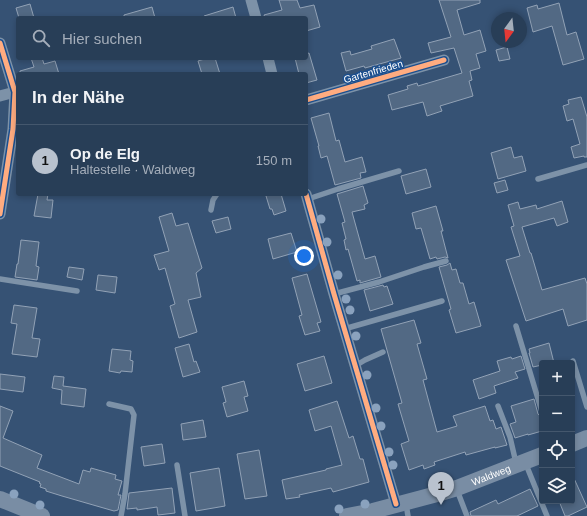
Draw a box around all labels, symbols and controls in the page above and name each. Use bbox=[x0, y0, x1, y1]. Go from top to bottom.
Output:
north arrow bbox=[491, 12, 527, 48]
search box bbox=[16, 16, 308, 60]
icon: search bbox=[30, 27, 52, 49]
text: Hier suchen bbox=[62, 30, 142, 47]
street label: Gartenfrieden bbox=[342, 58, 404, 85]
text: In der Nähe bbox=[32, 88, 125, 107]
text: Op de Elg bbox=[70, 145, 140, 162]
text: 1 bbox=[41, 153, 49, 168]
text: 150 m bbox=[256, 153, 292, 168]
text: Haltestelle · Waldweg bbox=[70, 162, 195, 177]
your location bbox=[294, 246, 314, 266]
map controls bbox=[539, 360, 575, 504]
button: + bbox=[539, 360, 575, 396]
button: − bbox=[539, 396, 575, 432]
button: locate bbox=[539, 432, 575, 468]
street label: Waldweg bbox=[470, 463, 512, 488]
button: layers bbox=[539, 468, 575, 504]
pin: 1 bbox=[428, 472, 454, 505]

